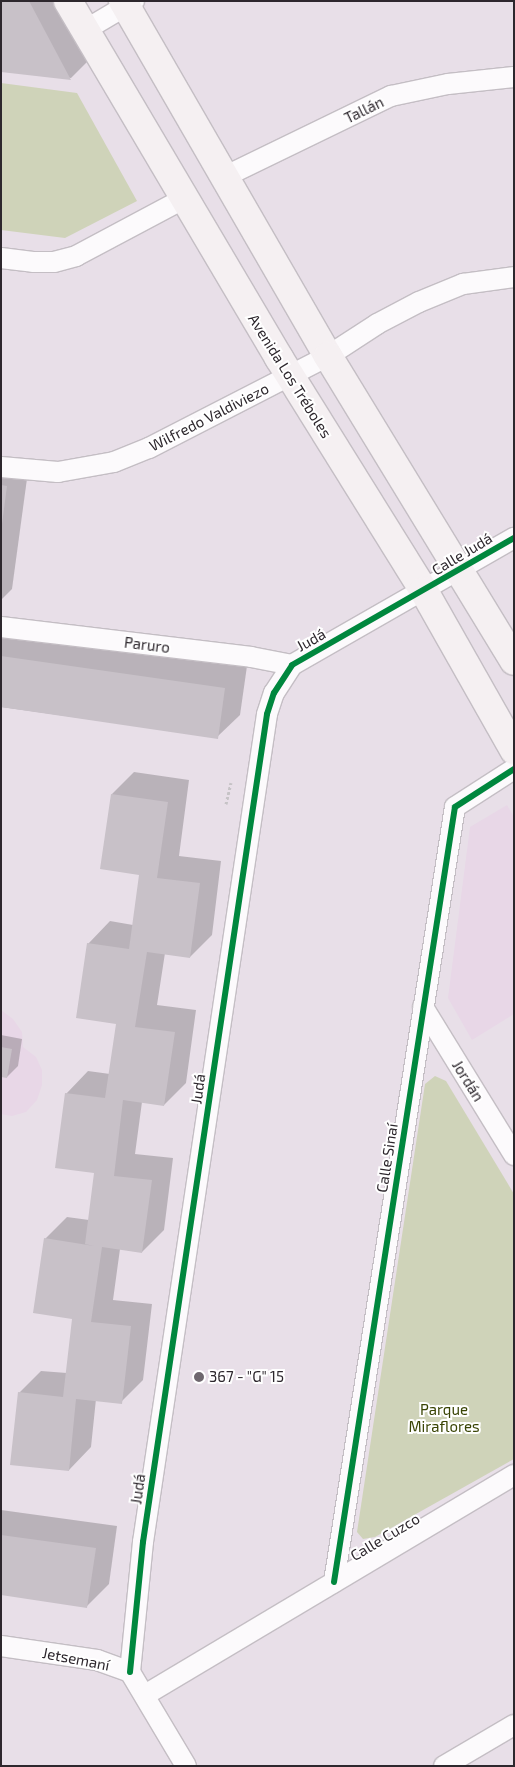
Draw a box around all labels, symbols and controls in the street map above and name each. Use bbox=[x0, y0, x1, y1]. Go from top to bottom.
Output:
street label: Tallán bbox=[341, 93, 387, 127]
street label: Avenida Los Tréboles bbox=[244, 311, 336, 441]
street label: Wilfredo Valdiviezo bbox=[146, 379, 272, 455]
street label: Calle Judá bbox=[428, 529, 496, 579]
street label: Judá bbox=[293, 625, 329, 655]
street label: Paruro bbox=[123, 633, 171, 657]
street label: Jordán bbox=[448, 1057, 488, 1105]
street label: Judá bbox=[187, 1073, 209, 1105]
street label: Calle Sinaí bbox=[373, 1122, 401, 1194]
place label: 367 - "G" 15 bbox=[209, 1368, 284, 1386]
marker: 367 - "G" 15 bbox=[193, 1371, 205, 1383]
park label: Parque Miraflores bbox=[408, 1400, 480, 1435]
street label: Judá bbox=[127, 1473, 149, 1505]
street label: Calle Cuzco bbox=[347, 1509, 423, 1565]
street label: Jetsemaní bbox=[41, 1644, 111, 1674]

